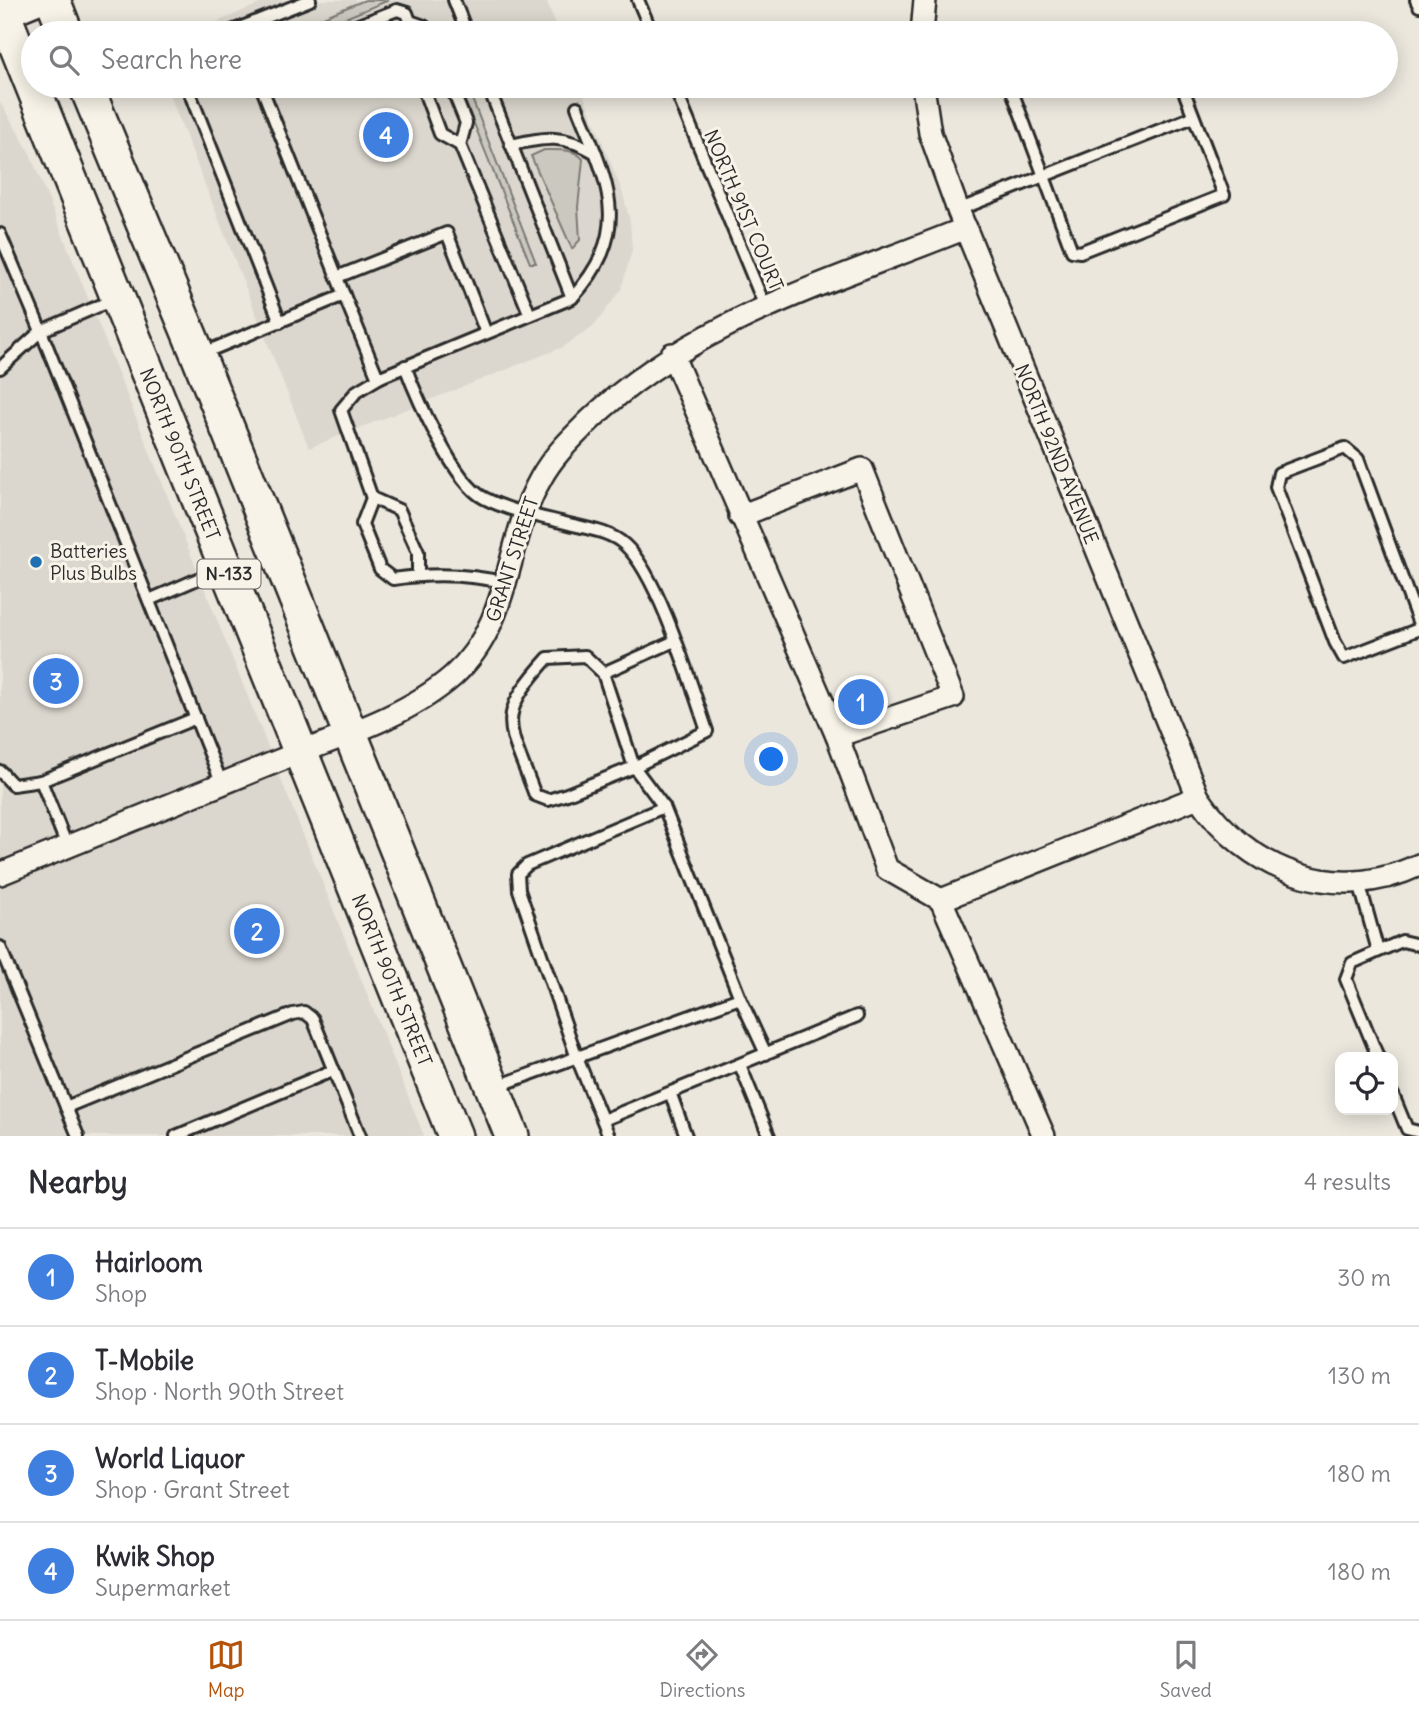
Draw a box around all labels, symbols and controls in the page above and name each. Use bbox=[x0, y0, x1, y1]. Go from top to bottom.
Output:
search box bbox=[21, 21, 1398, 98]
icon: search bbox=[45, 41, 83, 79]
text: Search here bbox=[101, 43, 242, 76]
pin: 4 bbox=[363, 109, 409, 161]
street label: NORTH 91ST COURT bbox=[699, 126, 789, 294]
street label: NORTH 92ND AVENUE bbox=[1010, 360, 1104, 548]
street label: NORTH 90TH STREET bbox=[135, 364, 225, 544]
street label: GRANT STREET bbox=[480, 493, 544, 625]
place label: Batteries Plus Bulbs bbox=[50, 539, 137, 585]
marker: Batteries Plus Bulbs bbox=[28, 554, 44, 570]
road number: N-133 bbox=[198, 560, 260, 588]
pin: 3 bbox=[33, 655, 79, 707]
pin: 1 bbox=[838, 676, 884, 728]
your location bbox=[754, 742, 788, 776]
street label: NORTH 90TH STREET bbox=[347, 890, 437, 1070]
pin: 2 bbox=[234, 905, 280, 957]
map controls bbox=[1335, 1052, 1398, 1115]
button: locate bbox=[1335, 1052, 1398, 1115]
text: Nearby bbox=[28, 1163, 128, 1201]
text: 4 results bbox=[1304, 1167, 1391, 1196]
text: Hairloom bbox=[95, 1246, 203, 1279]
text: 1 bbox=[46, 1263, 56, 1292]
text: 30 m bbox=[1337, 1263, 1391, 1292]
text: Shop bbox=[95, 1279, 147, 1308]
text: T-Mobile bbox=[95, 1344, 194, 1377]
text: 2 bbox=[45, 1361, 57, 1390]
text: 130 m bbox=[1328, 1361, 1391, 1390]
text: Shop · North 90th Street bbox=[95, 1377, 344, 1406]
text: World Liquor bbox=[95, 1442, 245, 1475]
text: 3 bbox=[44, 1459, 58, 1488]
text: 180 m bbox=[1328, 1459, 1391, 1488]
text: Shop · Grant Street bbox=[95, 1475, 290, 1504]
text: Kwik Shop bbox=[95, 1540, 215, 1573]
text: 4 bbox=[44, 1557, 58, 1586]
text: 180 m bbox=[1328, 1557, 1391, 1586]
text: Supermarket bbox=[95, 1573, 231, 1602]
tab: Map bbox=[207, 1636, 245, 1702]
tab: Directions bbox=[660, 1636, 745, 1702]
tab: Saved bbox=[1160, 1636, 1212, 1702]

